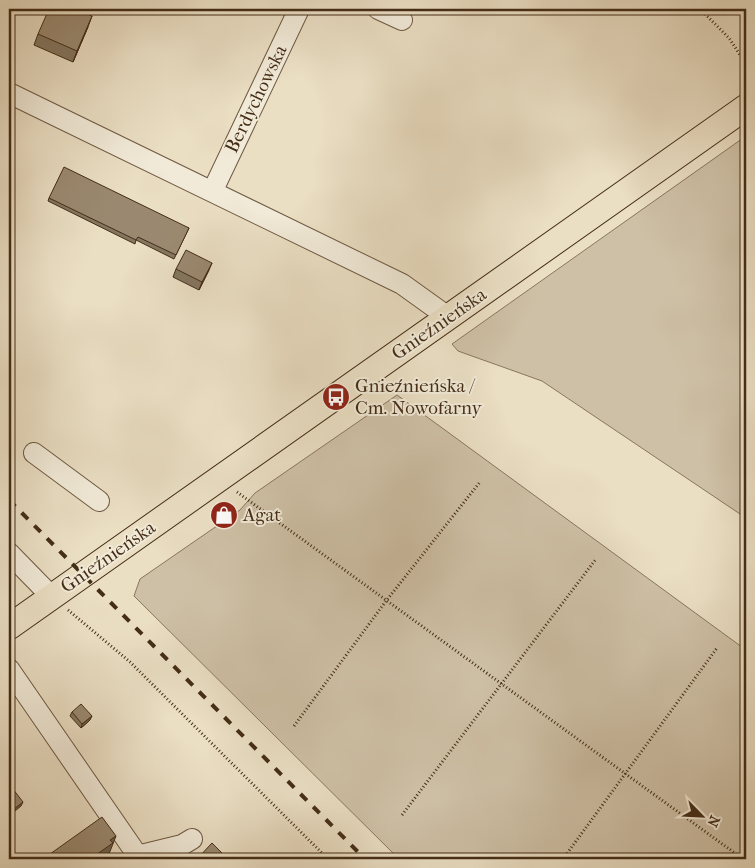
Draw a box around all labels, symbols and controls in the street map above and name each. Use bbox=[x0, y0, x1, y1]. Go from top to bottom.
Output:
street label: Berdychowska bbox=[220, 41, 292, 157]
street label: Gnieźnieńska bbox=[388, 283, 491, 365]
place label: Gnieźnieńska / Cm. Nowofarny bbox=[355, 375, 482, 419]
bus stop icon: Gnieźnieńska / Cm. Nowofarny bbox=[321, 382, 351, 412]
shop icon: Agat bbox=[209, 500, 239, 530]
place label: Agat bbox=[242, 504, 281, 526]
street label: Gnieźnieńska bbox=[57, 516, 160, 598]
north arrow bbox=[678, 790, 728, 840]
text: N bbox=[703, 813, 723, 830]

